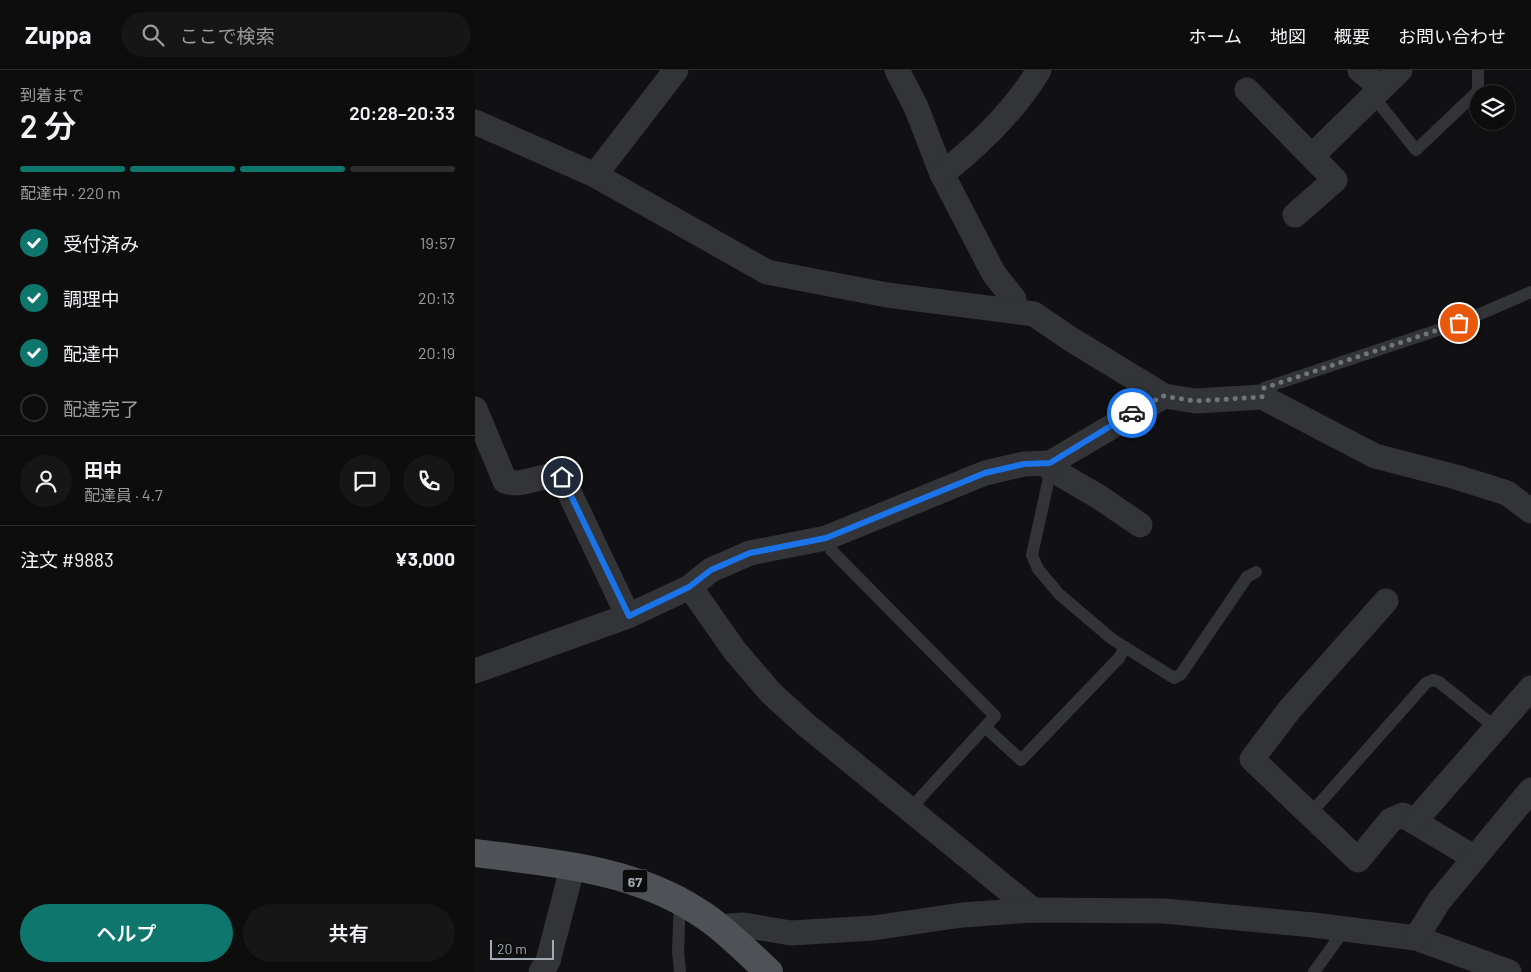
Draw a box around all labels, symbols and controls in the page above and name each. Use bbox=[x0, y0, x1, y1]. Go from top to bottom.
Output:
search box bbox=[121, 12, 471, 57]
text: Zuppa bbox=[25, 20, 91, 49]
icon: search bbox=[139, 21, 167, 49]
text: ここで検索 bbox=[179, 24, 274, 47]
text: ホーム bbox=[1189, 25, 1242, 47]
text: 地図 bbox=[1270, 25, 1306, 47]
text: 概要 bbox=[1334, 25, 1370, 47]
text: お問い合わせ bbox=[1398, 25, 1506, 47]
text: 到着まで bbox=[20, 85, 84, 104]
map controls bbox=[1470, 85, 1515, 130]
button: layers bbox=[1470, 85, 1515, 130]
text: 20:28–20:33 bbox=[349, 101, 455, 124]
text: 2 分 bbox=[20, 106, 76, 144]
text: 配達中 · 220 m bbox=[20, 183, 120, 202]
icon: check bbox=[20, 229, 48, 257]
text: 受付済み bbox=[63, 232, 139, 255]
text: 19:57 bbox=[420, 233, 455, 252]
icon: check bbox=[20, 284, 48, 312]
text: 調理中 bbox=[63, 287, 120, 310]
text: 20:13 bbox=[418, 288, 455, 307]
pin bbox=[1438, 302, 1480, 344]
icon: bag bbox=[1445, 309, 1473, 337]
icon: check bbox=[20, 339, 48, 367]
text: 配達中 bbox=[63, 342, 120, 365]
text: 20:19 bbox=[418, 343, 455, 362]
courier bbox=[1107, 388, 1157, 438]
text: 配達完了 bbox=[63, 397, 139, 420]
icon: car bbox=[1118, 399, 1146, 427]
button: person bbox=[20, 455, 72, 507]
button: chat bbox=[339, 455, 391, 507]
button: phone bbox=[403, 455, 455, 507]
pin bbox=[541, 456, 583, 498]
text: 田中 bbox=[84, 458, 122, 481]
icon: home bbox=[548, 463, 576, 491]
text: 配達員 · 4.7 bbox=[84, 485, 163, 504]
text: ¥3,000 bbox=[395, 547, 455, 570]
text: 注文 #9883 bbox=[20, 548, 114, 571]
road number: 67 bbox=[623, 869, 647, 892]
button: ヘルプ bbox=[20, 904, 233, 962]
button: 共有 bbox=[243, 904, 455, 962]
scale bar bbox=[490, 937, 554, 960]
text: 20 m bbox=[497, 940, 527, 957]

